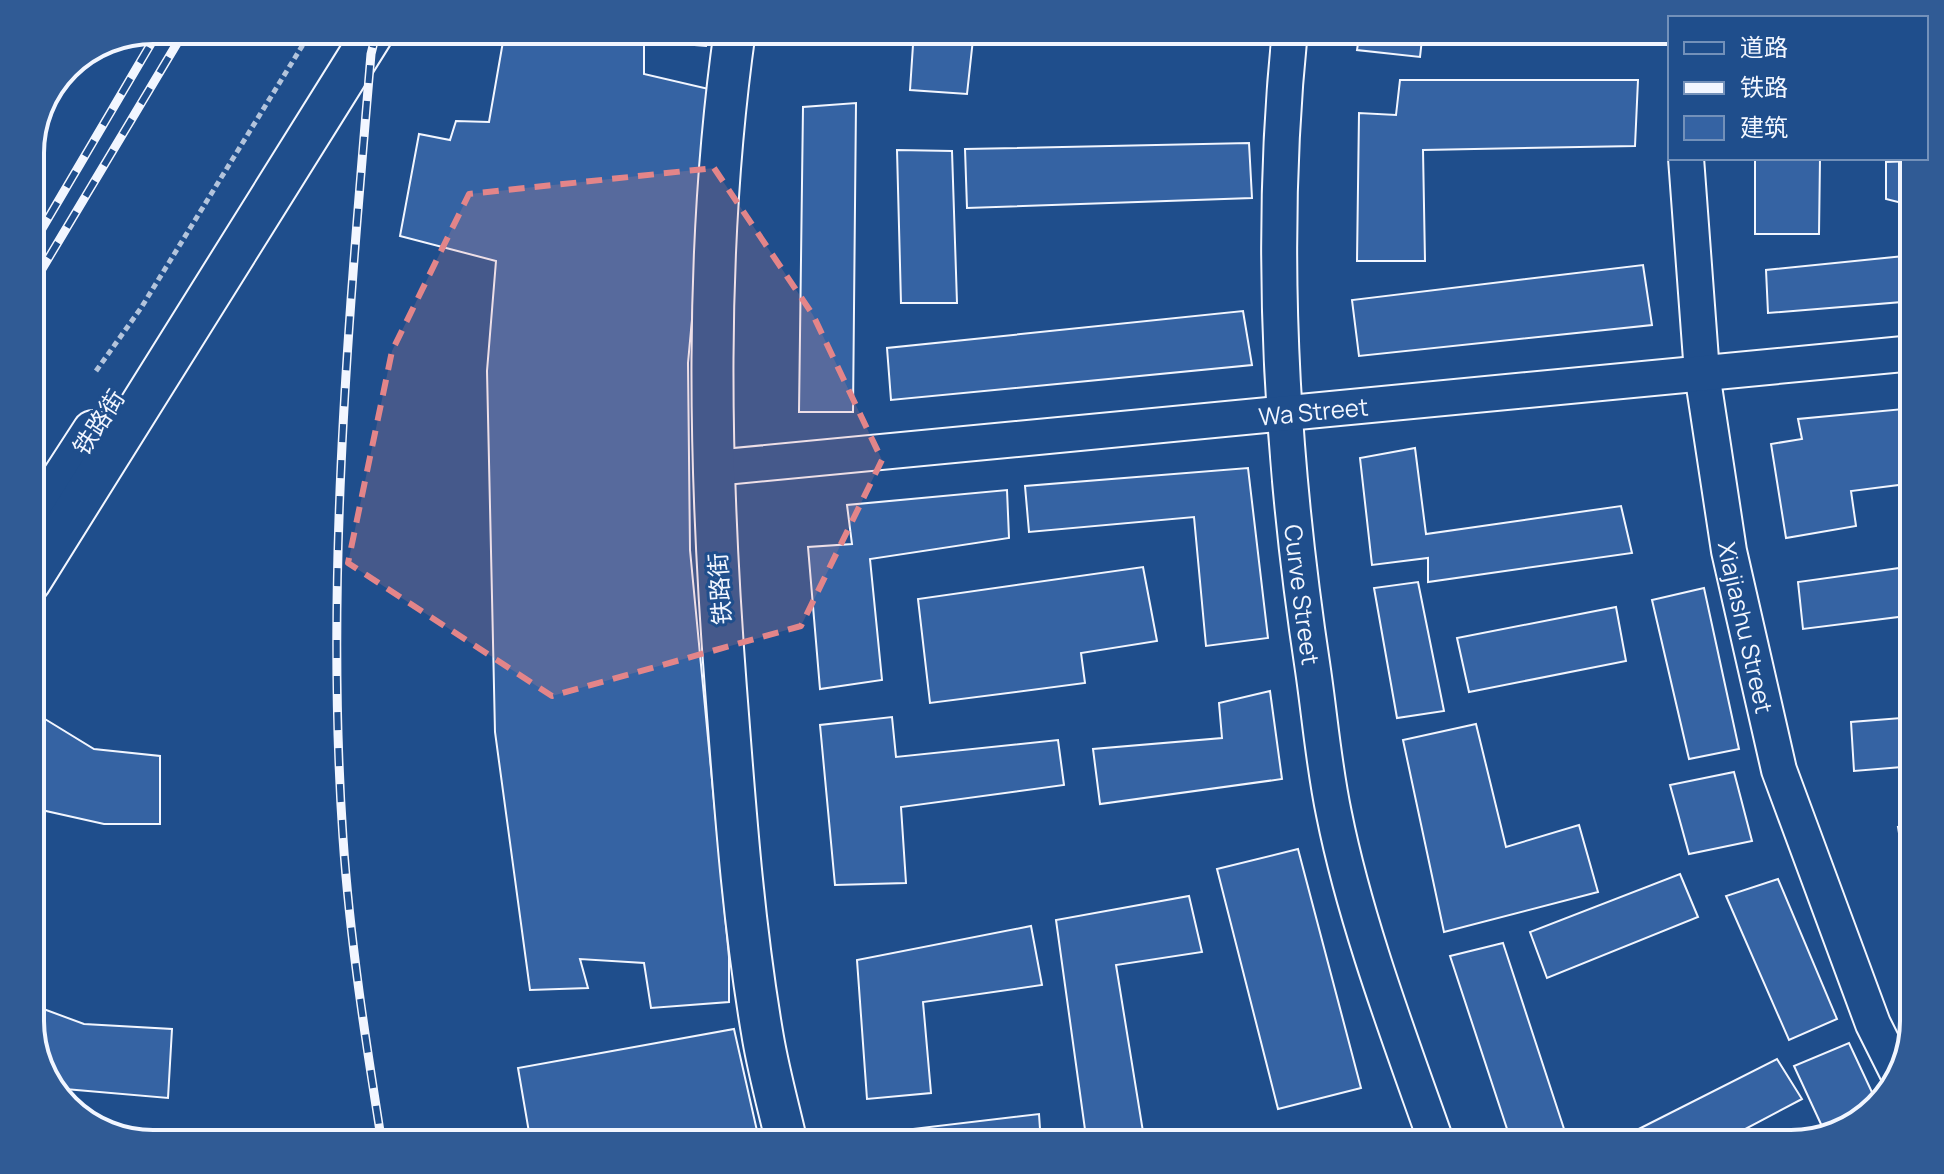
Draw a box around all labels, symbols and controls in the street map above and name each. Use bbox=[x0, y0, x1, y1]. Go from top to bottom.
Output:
legend bbox=[1668, 16, 1928, 160]
text: 道路 bbox=[1740, 30, 1788, 63]
text: 铁路 bbox=[1740, 70, 1788, 103]
text: 建筑 bbox=[1740, 110, 1788, 143]
street label: 铁路街 bbox=[65, 383, 131, 461]
street label: Wa Street bbox=[1257, 389, 1370, 432]
street label: Curve Street bbox=[1278, 523, 1328, 667]
street label: Xiajiashu Street bbox=[1711, 540, 1782, 716]
street label: 铁路街 bbox=[700, 552, 738, 626]

